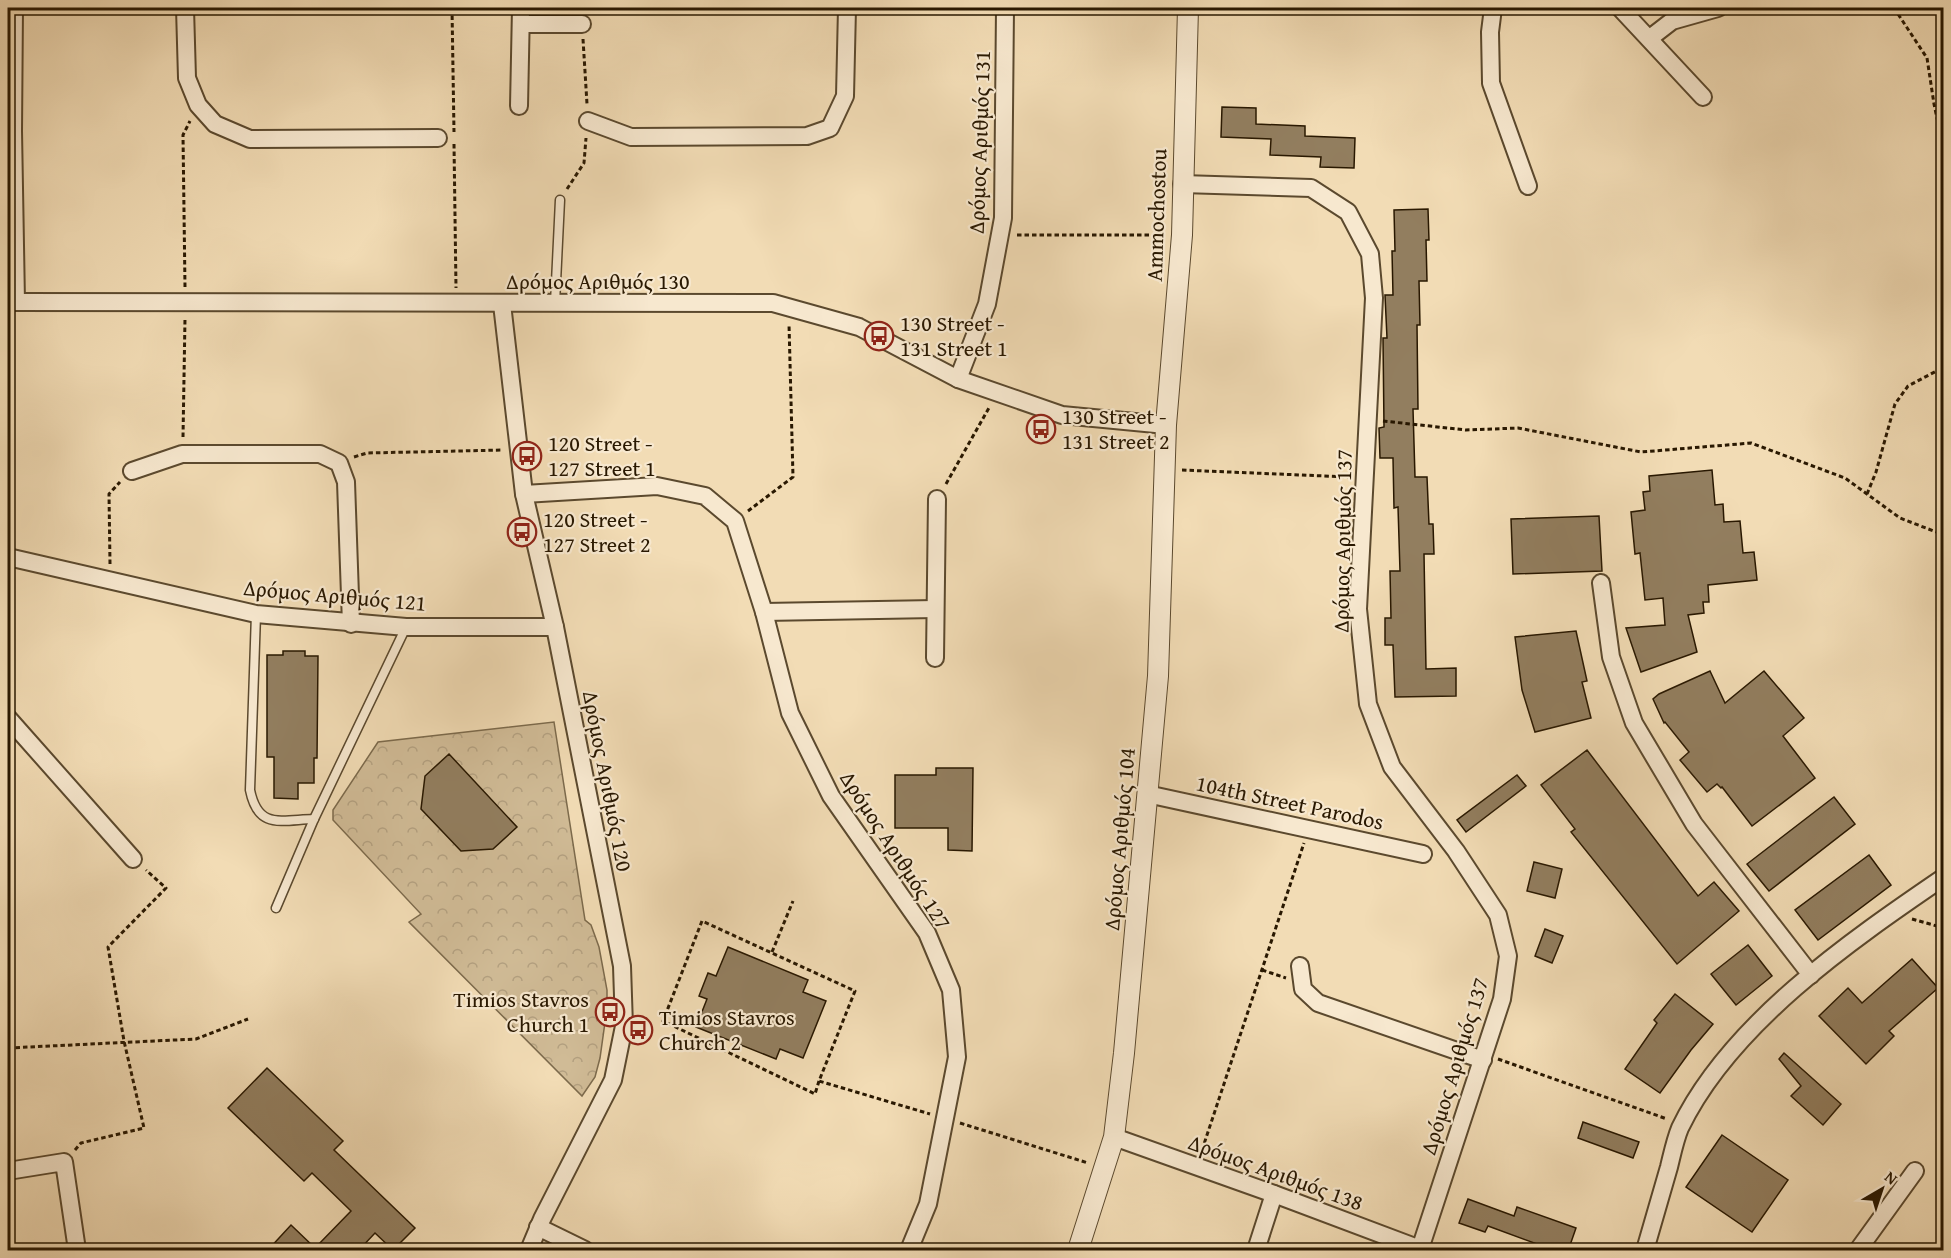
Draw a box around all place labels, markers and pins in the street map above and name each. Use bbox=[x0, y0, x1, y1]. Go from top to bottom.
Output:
place label: 130 Street - 131 Street 1 bbox=[900, 307, 1008, 364]
bus stop icon: 130 Street - 131 Street 1 bbox=[863, 320, 895, 352]
place label: 130 Street - 131 Street 2 bbox=[1062, 400, 1170, 457]
bus stop icon: 130 Street - 131 Street 2 bbox=[1025, 413, 1057, 445]
place label: 120 Street - 127 Street 1 bbox=[548, 427, 656, 484]
bus stop icon: 120 Street - 127 Street 1 bbox=[511, 440, 543, 472]
place label: 120 Street - 127 Street 2 bbox=[543, 503, 651, 560]
bus stop icon: 120 Street - 127 Street 2 bbox=[506, 516, 538, 548]
place label: Timios Stavros Church 1 bbox=[453, 983, 589, 1040]
bus stop icon: Timios Stavros Church 1 bbox=[594, 996, 626, 1028]
place label: Timios Stavros Church 2 bbox=[659, 1001, 795, 1058]
bus stop icon: Timios Stavros Church 2 bbox=[622, 1014, 654, 1046]

